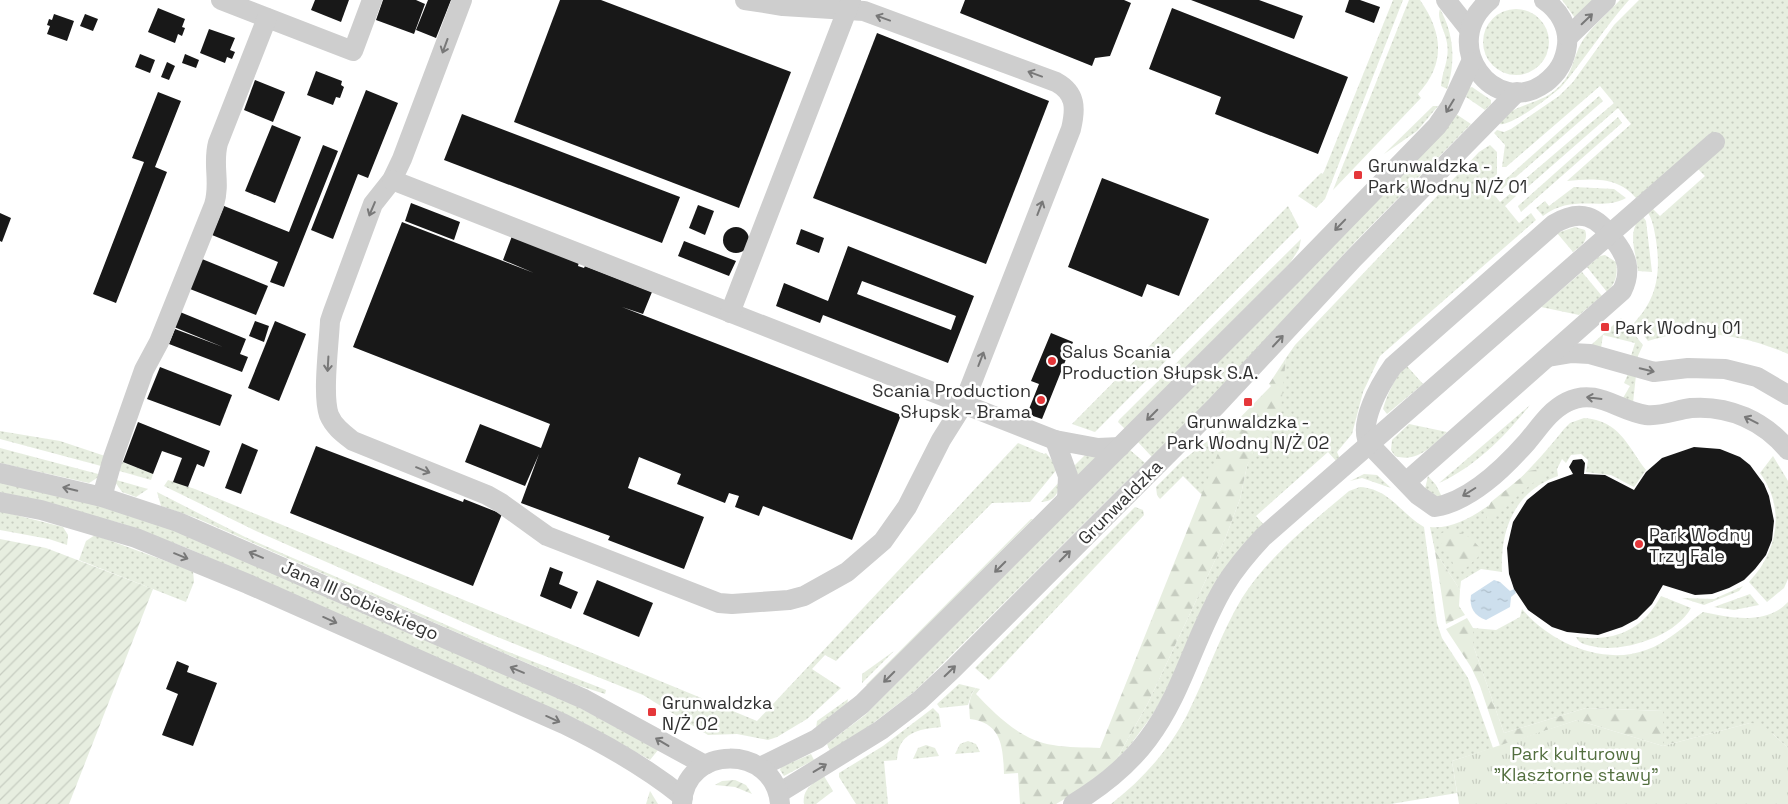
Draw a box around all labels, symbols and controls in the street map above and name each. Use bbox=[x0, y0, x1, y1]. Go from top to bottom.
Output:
one-way arrow bbox=[875, 13, 891, 22]
one-way arrow bbox=[1580, 13, 1592, 25]
one-way arrow bbox=[440, 37, 449, 53]
one-way arrow bbox=[1028, 69, 1043, 78]
one-way arrow bbox=[1444, 98, 1454, 113]
place label: Grunwaldzka - Park Wodny N/Ż 01 bbox=[1368, 154, 1527, 198]
marker: Grunwaldzka - Park Wodny N/Ż 01 bbox=[1352, 169, 1364, 181]
one-way arrow bbox=[367, 201, 377, 216]
one-way arrow bbox=[1036, 201, 1045, 216]
one-way arrow bbox=[1334, 219, 1346, 232]
place label: Park Wodny 01 bbox=[1615, 316, 1741, 339]
marker: Park Wodny 01 bbox=[1599, 321, 1611, 333]
one-way arrow bbox=[1272, 334, 1284, 347]
place label: Salus Scania Production Słupsk S.A. bbox=[1062, 340, 1258, 384]
one-way arrow bbox=[977, 352, 986, 367]
marker: Salus Scania Production Słupsk S.A. bbox=[1046, 355, 1058, 367]
one-way arrow bbox=[323, 356, 333, 372]
one-way arrow bbox=[1638, 366, 1654, 375]
place label: Scania Production Słupsk - Brama bbox=[872, 379, 1031, 423]
one-way arrow bbox=[1586, 393, 1602, 403]
marker: Scania Production Słupsk - Brama bbox=[1035, 394, 1047, 406]
marker: Grunwaldzka - Park Wodny N/Ż 02 bbox=[1242, 396, 1254, 408]
one-way arrow bbox=[1146, 409, 1158, 422]
place label: Grunwaldzka - Park Wodny N/Ż 02 bbox=[1167, 410, 1329, 454]
one-way arrow bbox=[1743, 414, 1758, 424]
street label: Grunwaldzka bbox=[1073, 455, 1167, 549]
one-way arrow bbox=[415, 465, 430, 475]
one-way arrow bbox=[63, 484, 79, 493]
one-way arrow bbox=[1462, 487, 1476, 497]
place label: Park Wodny Trzy Fale bbox=[1649, 523, 1751, 567]
marker: Park Wodny Trzy Fale bbox=[1633, 538, 1645, 550]
one-way arrow bbox=[249, 549, 264, 559]
one-way arrow bbox=[1059, 550, 1072, 562]
one-way arrow bbox=[173, 552, 188, 562]
street label: Jana III Sobieskiego bbox=[278, 555, 442, 645]
one-way arrow bbox=[994, 561, 1006, 573]
one-way arrow bbox=[322, 616, 337, 626]
one-way arrow bbox=[510, 664, 525, 674]
one-way arrow bbox=[944, 665, 956, 677]
one-way arrow bbox=[883, 671, 895, 684]
place label: Grunwaldzka N/Ż 02 bbox=[662, 691, 772, 735]
marker: Grunwaldzka N/Ż 02 bbox=[646, 706, 658, 718]
one-way arrow bbox=[545, 714, 560, 724]
one-way arrow bbox=[656, 737, 670, 747]
park label: Park kulturowy "Klasztorne stawy" bbox=[1493, 742, 1659, 786]
one-way arrow bbox=[813, 762, 827, 772]

